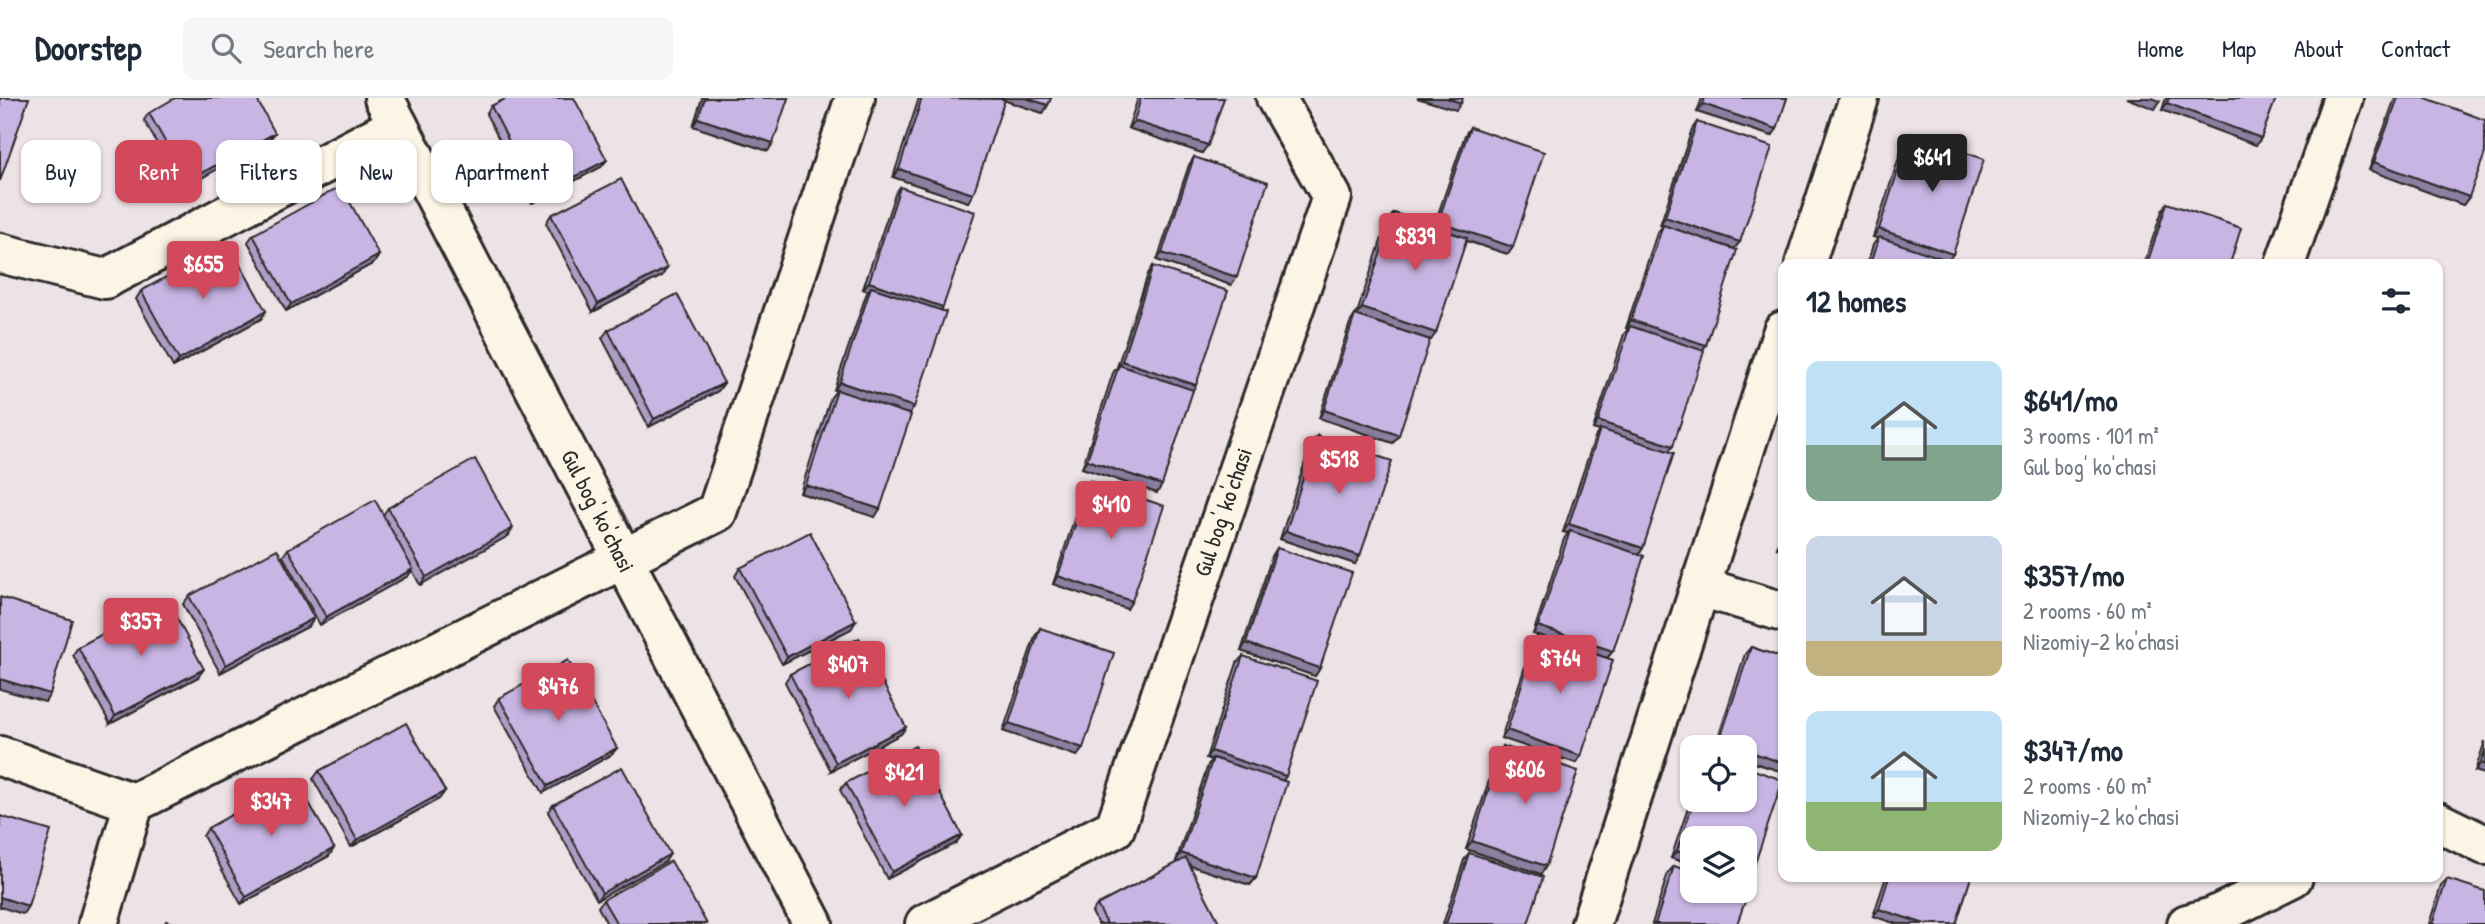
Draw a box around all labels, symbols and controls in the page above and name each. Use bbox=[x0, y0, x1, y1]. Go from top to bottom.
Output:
search box bbox=[183, 17, 673, 80]
text: Doorstep bbox=[35, 26, 141, 70]
icon: search bbox=[207, 29, 245, 67]
text: Search here bbox=[263, 31, 374, 66]
text: Home bbox=[2137, 32, 2184, 64]
text: Map bbox=[2222, 32, 2256, 64]
text: About bbox=[2294, 32, 2343, 64]
text: Contact bbox=[2381, 32, 2450, 64]
pin: $641 bbox=[1891, 134, 1973, 194]
chip: Buy bbox=[21, 140, 101, 203]
chip: Rent bbox=[115, 140, 202, 203]
chip: Filters bbox=[216, 140, 322, 203]
chip: New bbox=[336, 140, 417, 203]
chip: Apartment bbox=[431, 140, 573, 203]
text: $641 bbox=[1913, 141, 1951, 172]
pin: $839 bbox=[1374, 214, 1456, 273]
text: $839 bbox=[1395, 220, 1435, 251]
pin: $655 bbox=[162, 242, 244, 301]
text: $655 bbox=[183, 248, 223, 279]
text: 12 homes bbox=[1806, 281, 1906, 321]
icon: filters bbox=[2377, 282, 2415, 320]
text: $641/mo bbox=[2023, 380, 2118, 420]
icon: home bbox=[1862, 389, 1946, 473]
text: 3 rooms · 101 m² bbox=[2023, 420, 2159, 451]
pin: $518 bbox=[1298, 436, 1380, 496]
street label: Gul bog' ko'chasi bbox=[1186, 443, 1259, 580]
text: $518 bbox=[1319, 443, 1359, 474]
street label: Gul bog' ko'chasi bbox=[554, 444, 643, 577]
text: Gul bog' ko'chasi bbox=[2023, 451, 2157, 482]
pin: $410 bbox=[1070, 482, 1152, 541]
text: $410 bbox=[1092, 488, 1130, 519]
text: $357/mo bbox=[2023, 555, 2124, 595]
icon: home bbox=[1862, 564, 1946, 648]
text: 2 rooms · 60 m² bbox=[2023, 595, 2152, 626]
pin: $357 bbox=[100, 598, 182, 658]
text: $357 bbox=[119, 605, 163, 636]
text: Nizomiy-2 ko'chasi bbox=[2023, 626, 2180, 657]
pin: $764 bbox=[1519, 636, 1601, 695]
pin: $407 bbox=[807, 642, 889, 701]
text: $764 bbox=[1540, 642, 1580, 673]
text: $407 bbox=[827, 648, 869, 679]
pin: $476 bbox=[517, 664, 599, 723]
text: $476 bbox=[538, 670, 578, 701]
text: $347/mo bbox=[2023, 730, 2123, 770]
map controls bbox=[1680, 735, 1757, 903]
button: locate bbox=[1680, 735, 1757, 812]
icon: home bbox=[1862, 739, 1946, 823]
pin: $606 bbox=[1484, 746, 1566, 806]
pin: $421 bbox=[863, 750, 945, 809]
text: $606 bbox=[1505, 753, 1545, 784]
text: $421 bbox=[884, 756, 924, 787]
text: 2 rooms · 60 m² bbox=[2023, 770, 2152, 801]
pin: $347 bbox=[230, 778, 312, 838]
text: $347 bbox=[250, 785, 292, 816]
text: Nizomiy-2 ko'chasi bbox=[2023, 801, 2180, 832]
button: layers bbox=[1680, 826, 1757, 903]

